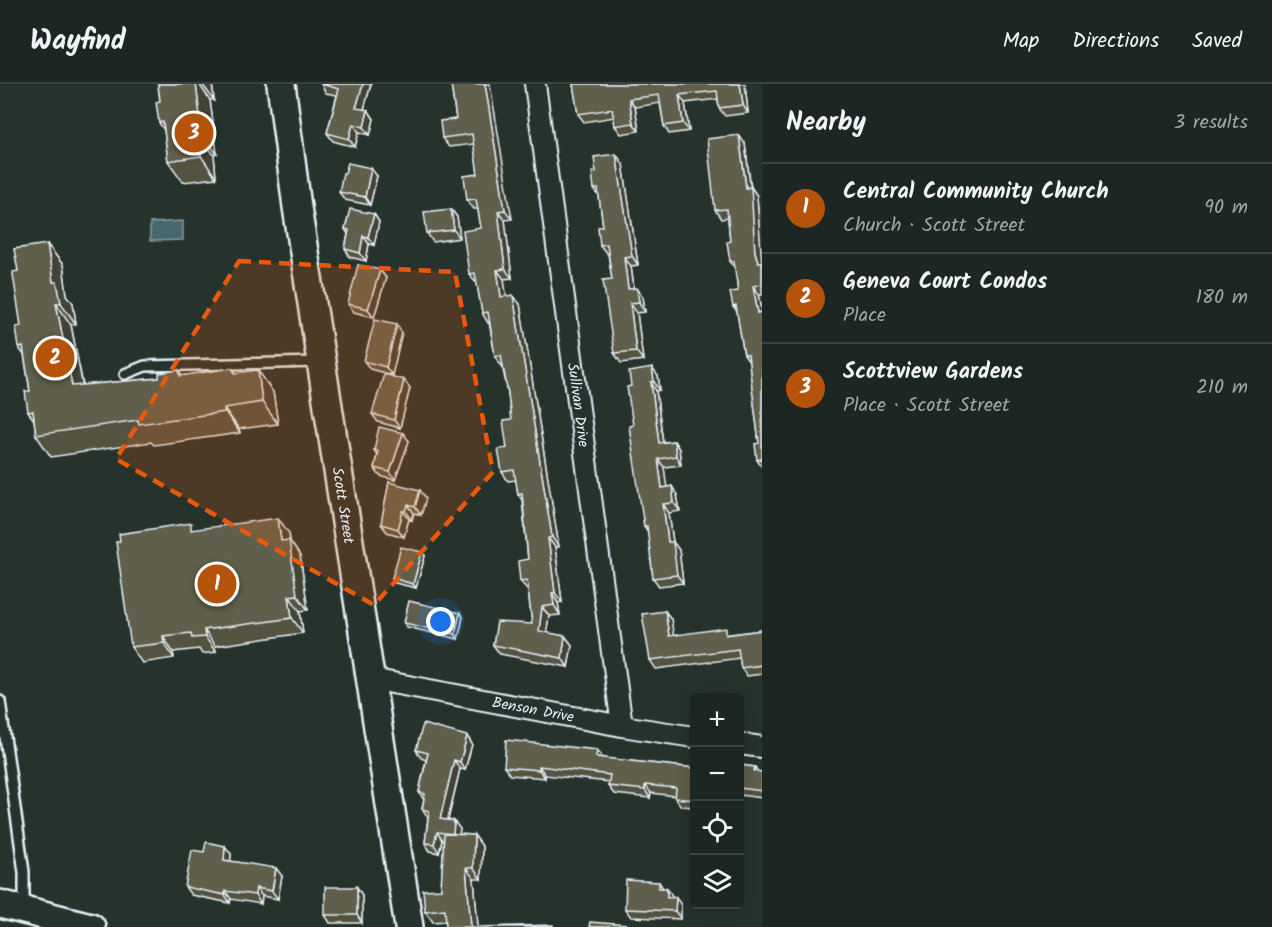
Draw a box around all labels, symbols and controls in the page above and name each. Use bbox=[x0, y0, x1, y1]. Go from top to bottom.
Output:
text: Wayfind bbox=[30, 19, 126, 64]
text: Map bbox=[1003, 25, 1039, 58]
text: Directions bbox=[1072, 25, 1159, 58]
text: Saved bbox=[1192, 25, 1242, 58]
text: Nearby bbox=[786, 102, 866, 144]
text: 3 results bbox=[1174, 107, 1248, 139]
pin: 3 bbox=[174, 110, 214, 156]
text: Central Community Church bbox=[843, 175, 1109, 210]
text: 1 bbox=[802, 192, 809, 224]
text: 90 m bbox=[1204, 192, 1248, 224]
text: Church · Scott Street bbox=[843, 210, 1025, 242]
text: Geneva Court Condos bbox=[843, 265, 1047, 300]
text: 2 bbox=[800, 282, 811, 314]
text: 180 m bbox=[1196, 282, 1248, 314]
text: Place bbox=[843, 300, 886, 332]
pin: 2 bbox=[36, 336, 74, 380]
text: Scottview Gardens bbox=[843, 355, 1023, 390]
street label: Sullivan Drive bbox=[560, 362, 595, 449]
text: 3 bbox=[800, 372, 811, 404]
text: 210 m bbox=[1196, 372, 1248, 404]
text: Place · Scott Street bbox=[843, 390, 1010, 422]
street label: Scott Street bbox=[325, 466, 360, 546]
pin: 1 bbox=[198, 562, 236, 606]
your location bbox=[426, 607, 455, 636]
street label: Benson Drive bbox=[490, 691, 576, 730]
map controls bbox=[690, 693, 744, 909]
button: + bbox=[690, 693, 744, 747]
button: − bbox=[690, 747, 744, 801]
button: locate bbox=[690, 801, 744, 855]
button: layers bbox=[690, 855, 744, 909]

